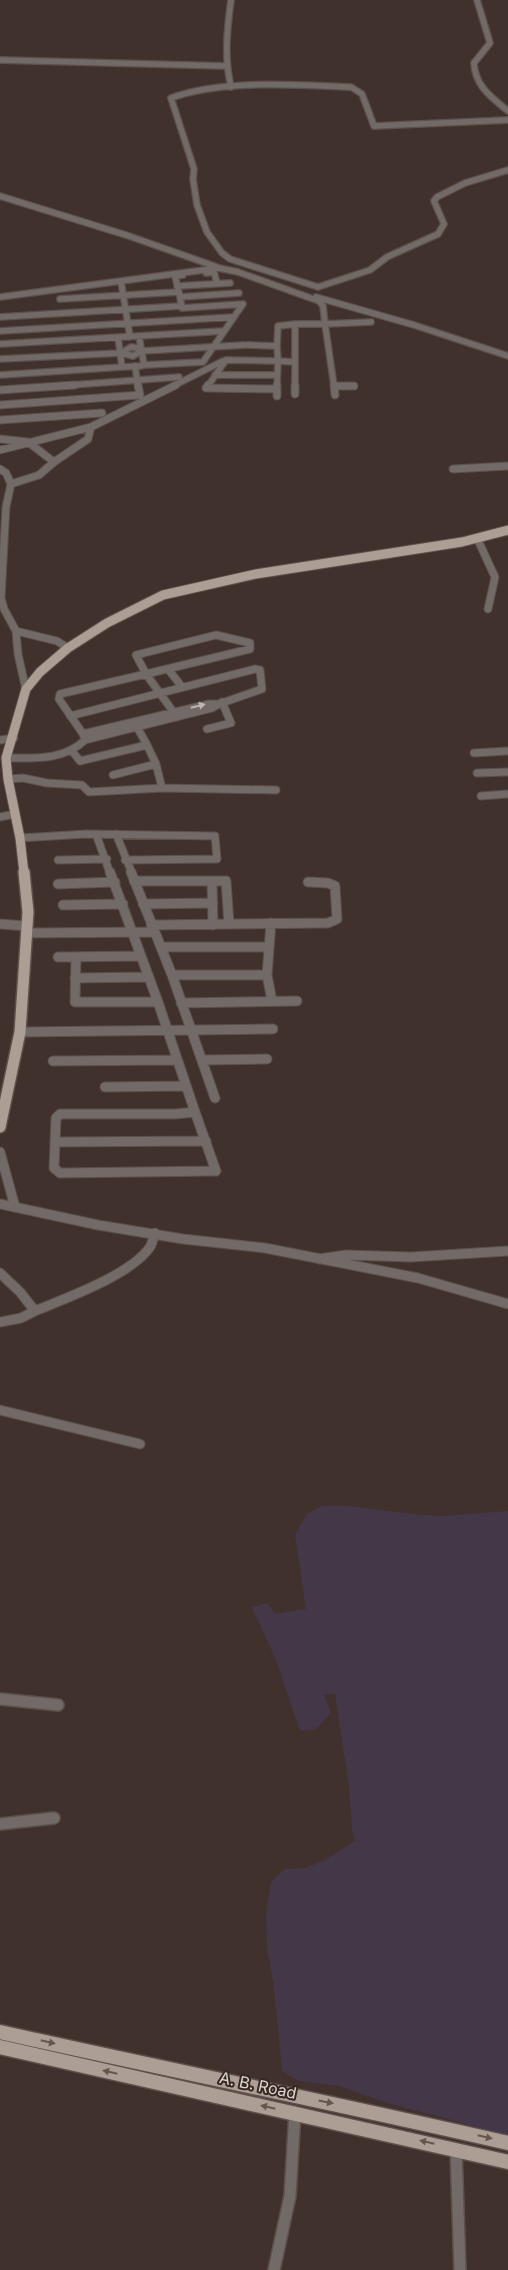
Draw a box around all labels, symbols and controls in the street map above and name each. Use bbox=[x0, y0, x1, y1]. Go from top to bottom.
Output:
one-way arrow bbox=[191, 702, 206, 710]
one-way arrow bbox=[40, 2038, 55, 2046]
one-way arrow bbox=[101, 2067, 117, 2075]
street label: A. B. Road bbox=[218, 2067, 298, 2103]
one-way arrow bbox=[319, 2098, 334, 2106]
one-way arrow bbox=[261, 2103, 276, 2111]
one-way arrow bbox=[477, 2133, 492, 2141]
one-way arrow bbox=[419, 2138, 434, 2146]

